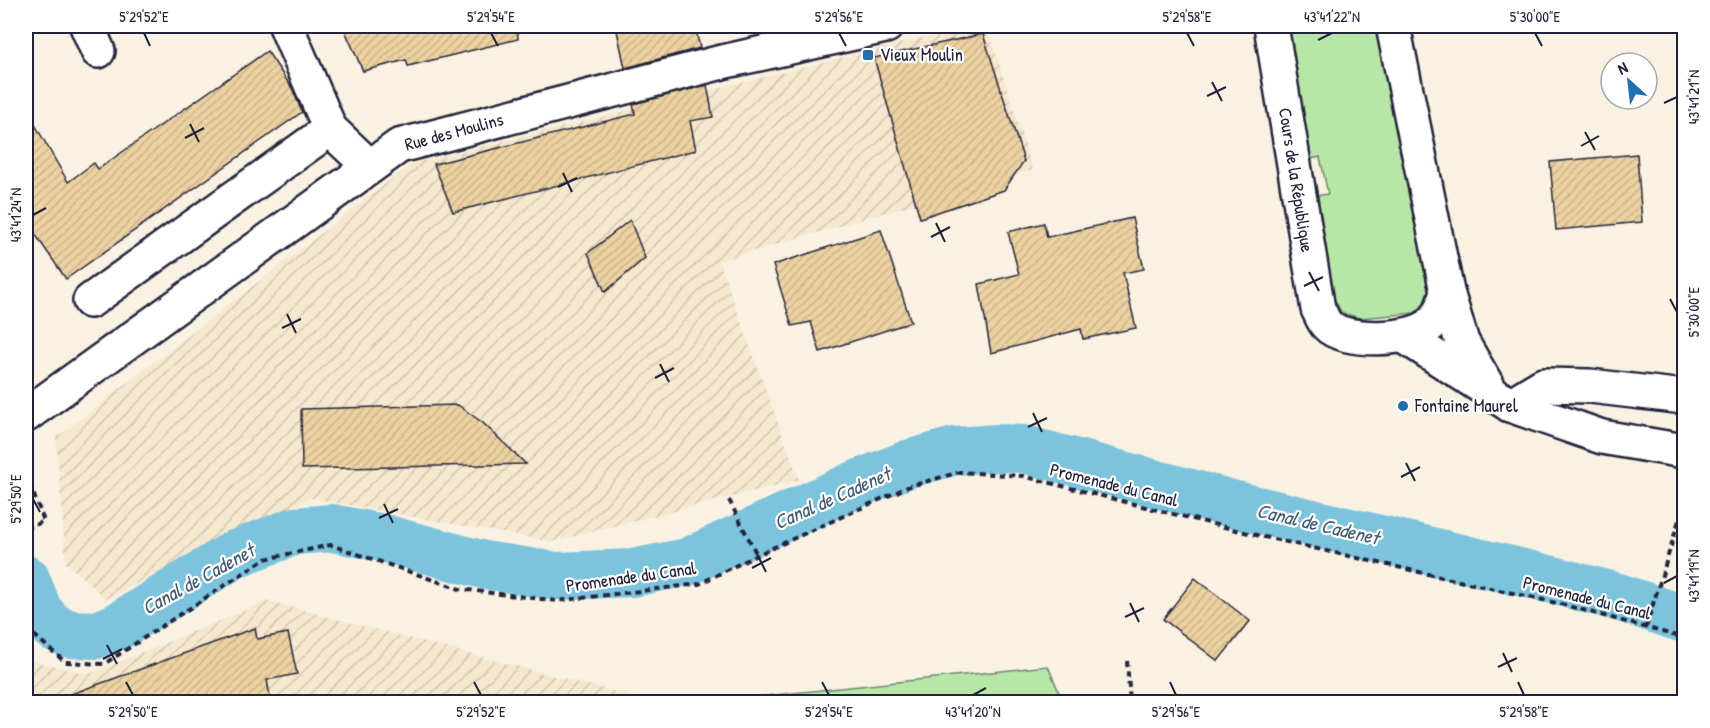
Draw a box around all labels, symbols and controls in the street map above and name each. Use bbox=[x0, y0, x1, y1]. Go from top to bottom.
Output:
text: 5°29'52"E bbox=[119, 6, 169, 27]
text: 5°29'54"E bbox=[467, 6, 515, 27]
text: 5°29'56"E bbox=[815, 6, 864, 27]
text: 5°29'58"E bbox=[1163, 6, 1212, 27]
text: 43°41'22"N bbox=[1304, 6, 1360, 27]
text: 5°30'00"E bbox=[1510, 6, 1561, 27]
place label: Vieux Moulin bbox=[880, 42, 963, 67]
marker: Vieux Moulin bbox=[861, 48, 875, 62]
north arrow bbox=[1599, 51, 1659, 111]
text: N bbox=[1613, 56, 1631, 79]
text: 43°41'21"N bbox=[1683, 70, 1704, 124]
street label: Rue des Moulins bbox=[402, 106, 506, 157]
street label: Cours de la République bbox=[1273, 106, 1320, 254]
text: 43°41'24"N bbox=[5, 188, 26, 242]
text: 5°30'00"E bbox=[1683, 286, 1704, 337]
place label: Fontaine Maurel bbox=[1414, 393, 1518, 418]
marker: Fontaine Maurel bbox=[1396, 399, 1410, 413]
street label: Promenade du Canal bbox=[1048, 457, 1181, 513]
water label: Canal de Cadenet bbox=[769, 459, 897, 535]
text: 5°29'50"E bbox=[5, 474, 26, 524]
water label: Canal de Cadenet bbox=[1254, 496, 1385, 551]
water label: Canal de Cadenet bbox=[137, 535, 261, 621]
text: 43°41'19"N bbox=[1683, 550, 1704, 602]
street label: Promenade du Canal bbox=[564, 555, 698, 598]
street label: Promenade du Canal bbox=[1521, 570, 1654, 626]
text: 5°29'50"E bbox=[108, 701, 158, 722]
text: 5°29'52"E bbox=[456, 701, 506, 722]
text: 5°29'54"E bbox=[805, 701, 853, 722]
text: 43°41'20"N bbox=[945, 701, 1001, 722]
text: 5°29'56"E bbox=[1152, 701, 1201, 722]
text: 5°29'58"E bbox=[1500, 701, 1549, 722]

